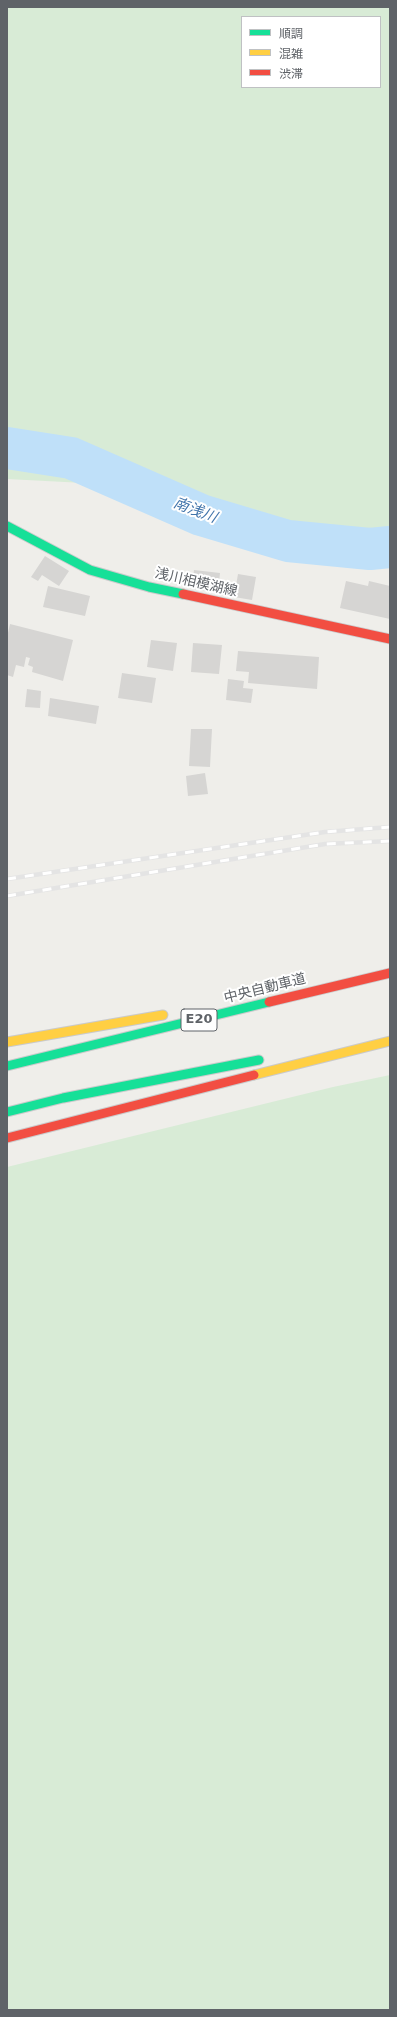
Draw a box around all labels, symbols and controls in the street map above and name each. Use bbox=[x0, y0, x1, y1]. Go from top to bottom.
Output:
legend bbox=[241, 16, 381, 88]
text: 順調 bbox=[279, 27, 303, 41]
text: 混雑 bbox=[279, 47, 303, 61]
text: 渋滞 bbox=[279, 67, 303, 81]
water label: 南浅川 bbox=[171, 495, 219, 527]
street label: 浅川相模湖線 bbox=[153, 565, 239, 601]
street label: 中央自動車道 bbox=[222, 971, 308, 1007]
road number: E20 bbox=[181, 1009, 217, 1031]

